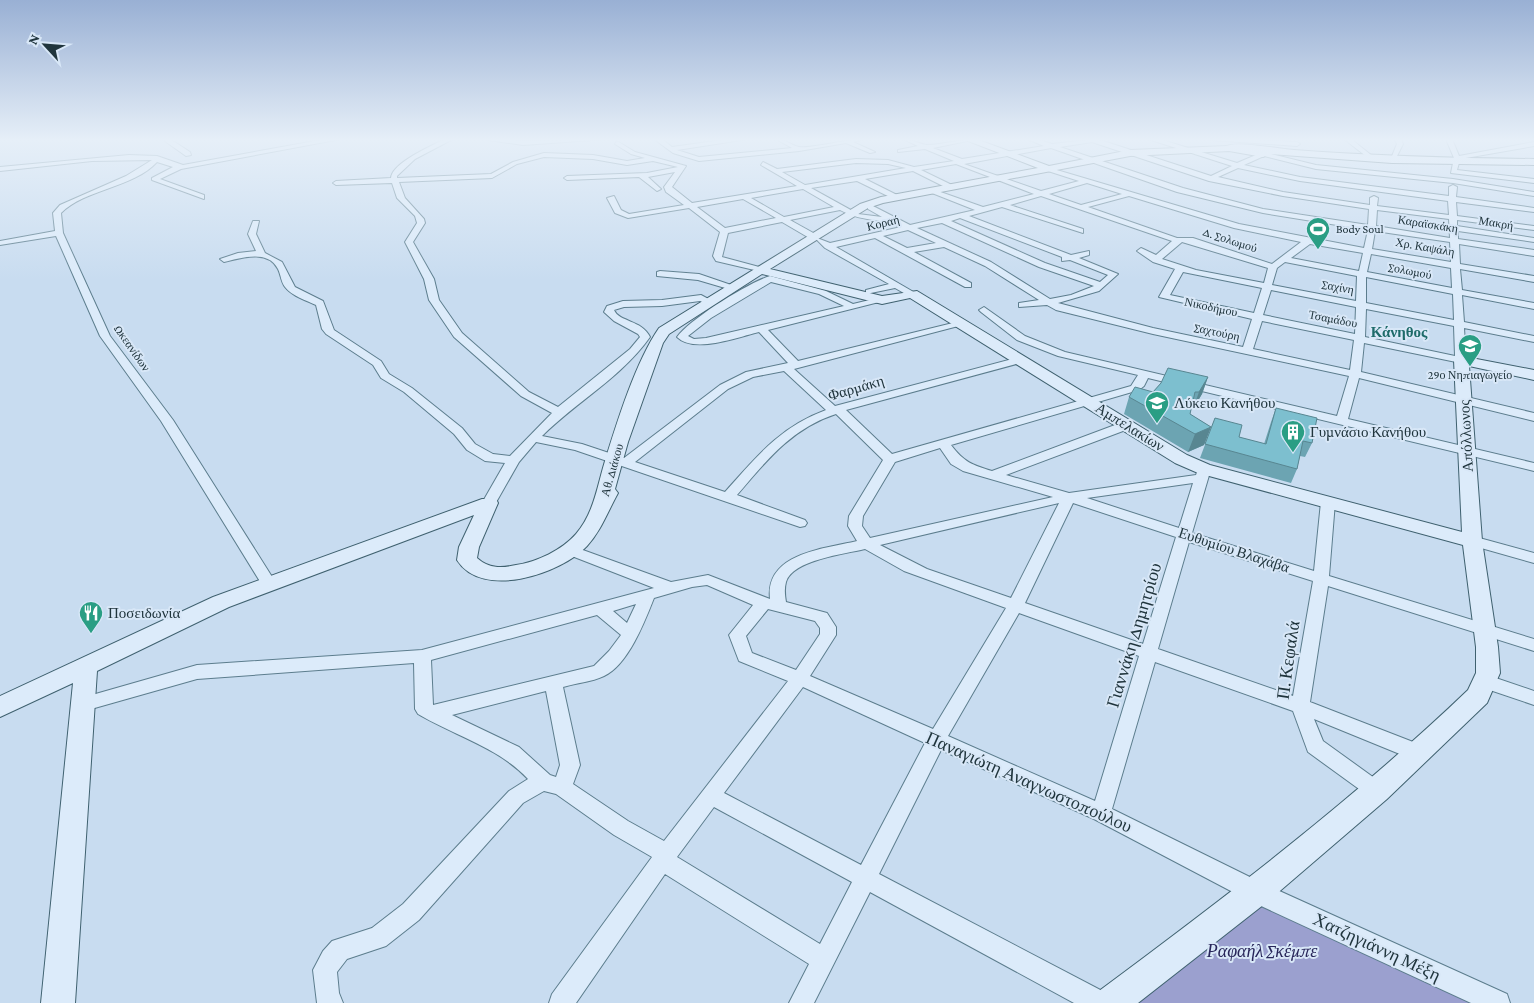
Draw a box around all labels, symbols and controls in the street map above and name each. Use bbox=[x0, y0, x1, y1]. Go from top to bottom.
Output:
north arrow bbox=[20, 20, 70, 70]
text: N bbox=[24, 31, 43, 47]
street label: Κοραή bbox=[865, 212, 901, 234]
street label: Καραϊσκάκη bbox=[1397, 212, 1459, 236]
street label: Μακρή bbox=[1477, 213, 1515, 233]
sports icon: Body Soul bbox=[1305, 216, 1331, 250]
place label: Body Soul bbox=[1336, 222, 1384, 236]
street label: Δ. Σολωμού bbox=[1201, 225, 1259, 255]
street label: Χρ. Καψάλη bbox=[1394, 235, 1456, 259]
street label: Σολωμού bbox=[1387, 260, 1433, 282]
street label: Σαχίνη bbox=[1321, 277, 1355, 297]
street label: Νικοδήμου bbox=[1183, 295, 1239, 319]
street label: Τσαμάδου bbox=[1307, 307, 1359, 331]
street label: Σαχτούρη bbox=[1193, 320, 1241, 344]
street label: Ωκεανίδων bbox=[111, 322, 153, 374]
district label: Κάνηθος bbox=[1371, 324, 1428, 340]
school or university icon: 29ο Νηπιαγωγείο bbox=[1457, 333, 1483, 367]
place label: 29ο Νηπιαγωγείο bbox=[1428, 368, 1512, 382]
street label: Φαρμάκη bbox=[826, 372, 886, 405]
school or university icon: Λύκειο Κανήθου bbox=[1144, 390, 1170, 424]
place label: Λύκειο Κανήθου bbox=[1174, 395, 1275, 411]
street label: Απόλλωνος bbox=[1456, 399, 1476, 473]
street label: Αμπελακίων bbox=[1092, 400, 1167, 455]
building icon: Γυμνάσιο Κανήθου bbox=[1280, 419, 1306, 453]
place label: Γυμνάσιο Κανήθου bbox=[1310, 424, 1426, 441]
street label: Αθ. Διάκου bbox=[598, 442, 626, 498]
street label: Ευθυμίου Βλαχάβα bbox=[1176, 524, 1292, 576]
street label: Γιαννάκη Δημητρίου bbox=[1102, 560, 1166, 710]
restaurant icon: Ποσειδωνία bbox=[78, 600, 104, 634]
place label: Ποσειδωνία bbox=[108, 605, 181, 621]
street label: Π. Κεφαλά bbox=[1273, 619, 1303, 701]
street label: Παναγιώτη Αναγνωστοπούλου bbox=[923, 727, 1135, 837]
street label: Χατζηγιάννη Μέξη bbox=[1310, 909, 1444, 985]
park label: Ραφαήλ Σκέμπε bbox=[1206, 941, 1318, 961]

